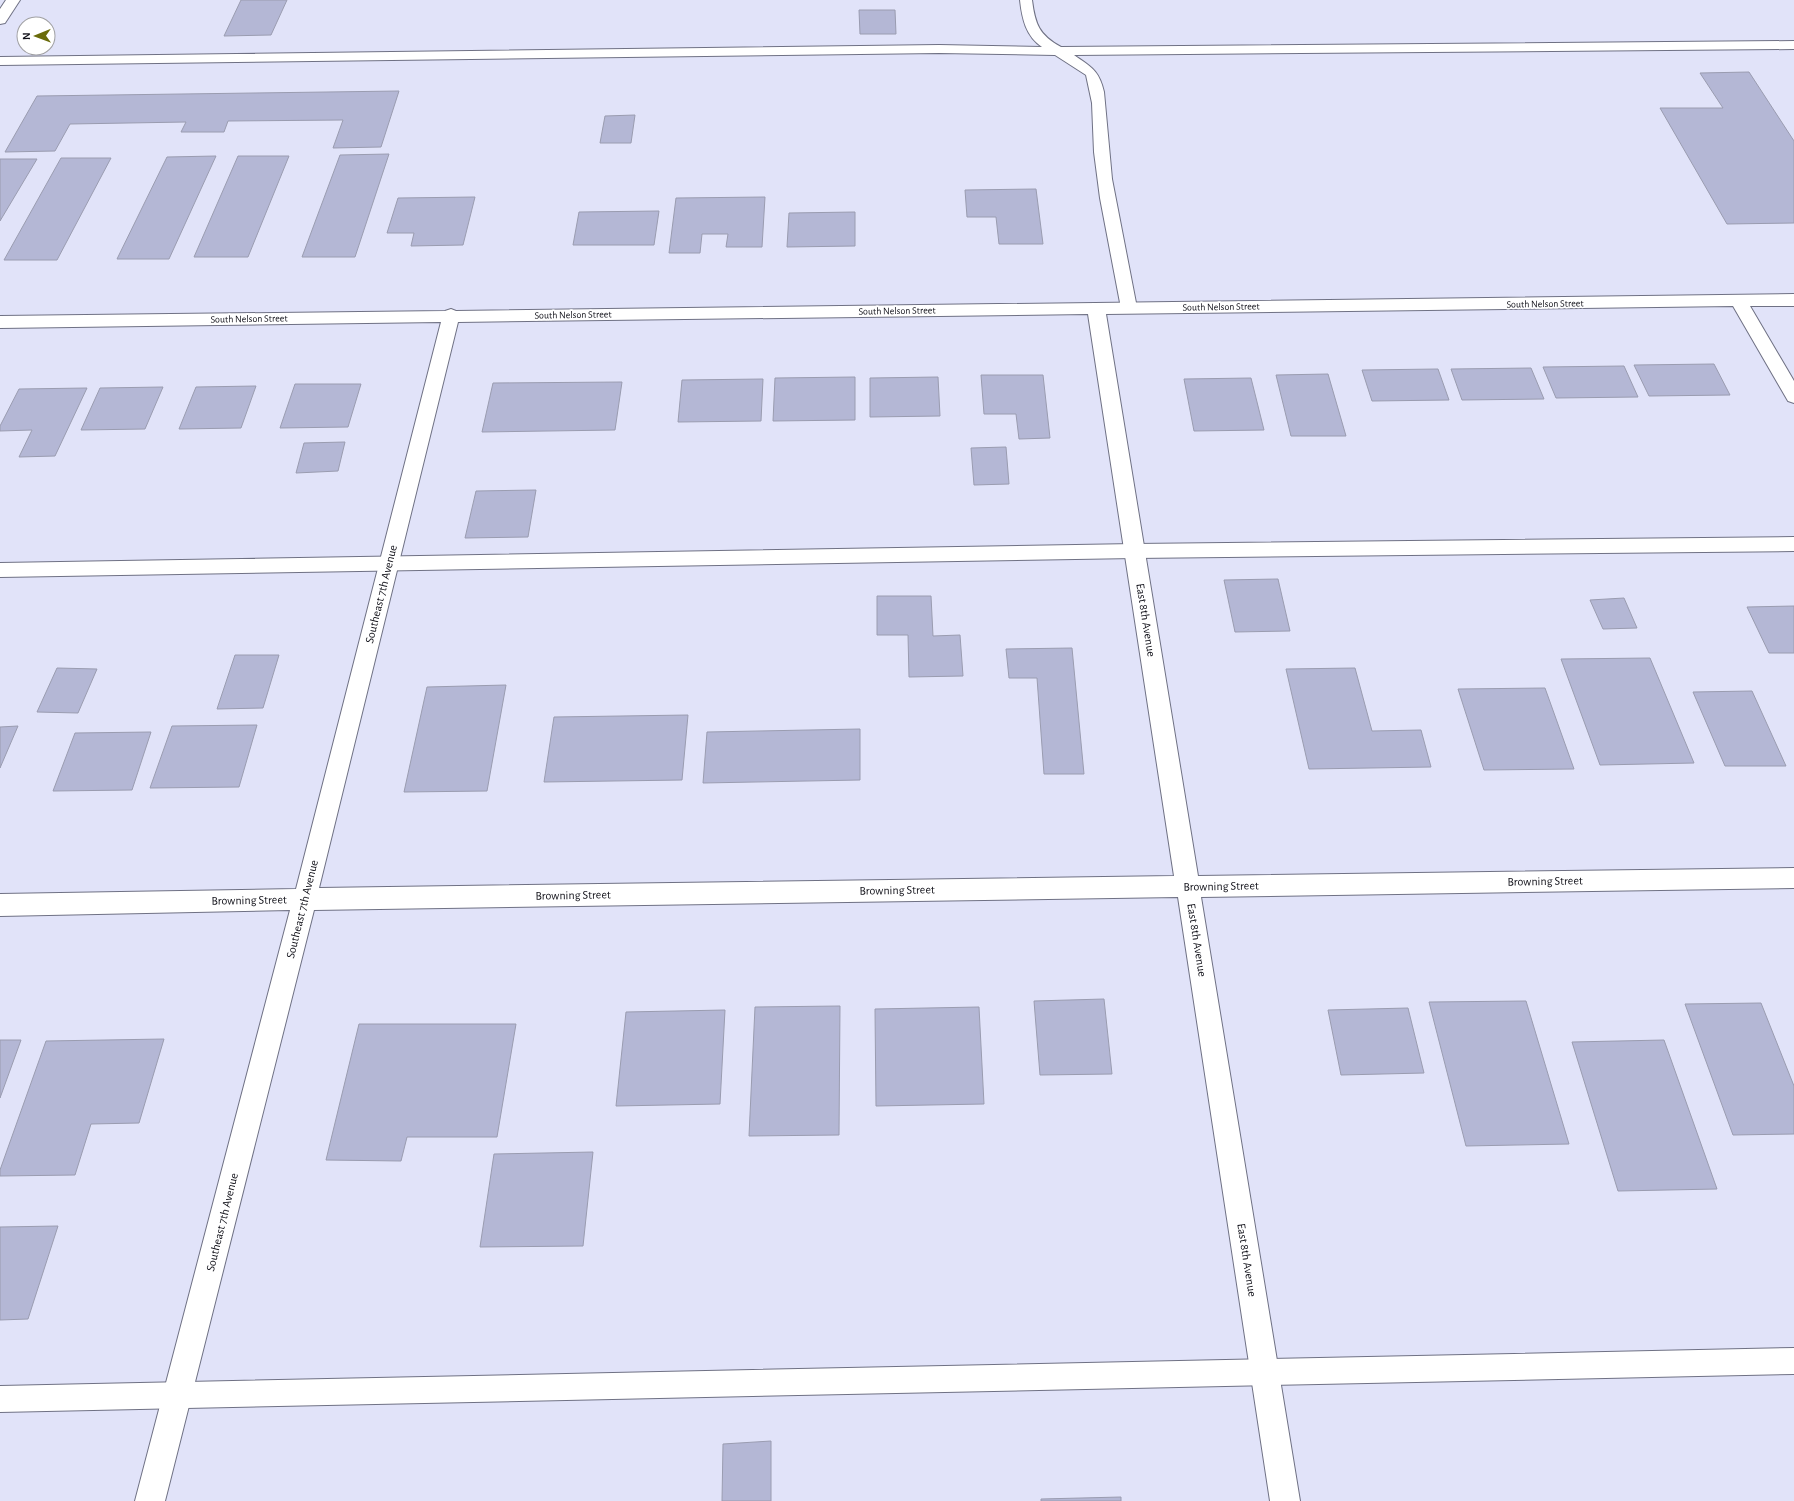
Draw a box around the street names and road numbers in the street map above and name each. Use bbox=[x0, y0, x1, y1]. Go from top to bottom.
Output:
street label: South Nelson Street bbox=[1506, 298, 1584, 310]
street label: South Nelson Street bbox=[1182, 301, 1260, 313]
street label: South Nelson Street bbox=[858, 305, 936, 317]
street label: South Nelson Street bbox=[534, 309, 612, 321]
street label: South Nelson Street bbox=[210, 313, 288, 325]
street label: Southeast 7th Avenue bbox=[363, 544, 399, 644]
street label: East 8th Avenue bbox=[1134, 582, 1158, 658]
street label: Southeast 7th Avenue bbox=[284, 859, 320, 959]
street label: Browning Street bbox=[1507, 874, 1583, 888]
street label: Browning Street bbox=[1183, 879, 1259, 893]
street label: Browning Street bbox=[859, 883, 935, 897]
street label: Browning Street bbox=[535, 888, 611, 902]
street label: Browning Street bbox=[211, 893, 287, 907]
street label: East 8th Avenue bbox=[1185, 902, 1209, 978]
street label: Southeast 7th Avenue bbox=[204, 1172, 240, 1272]
street label: East 8th Avenue bbox=[1235, 1222, 1259, 1298]

